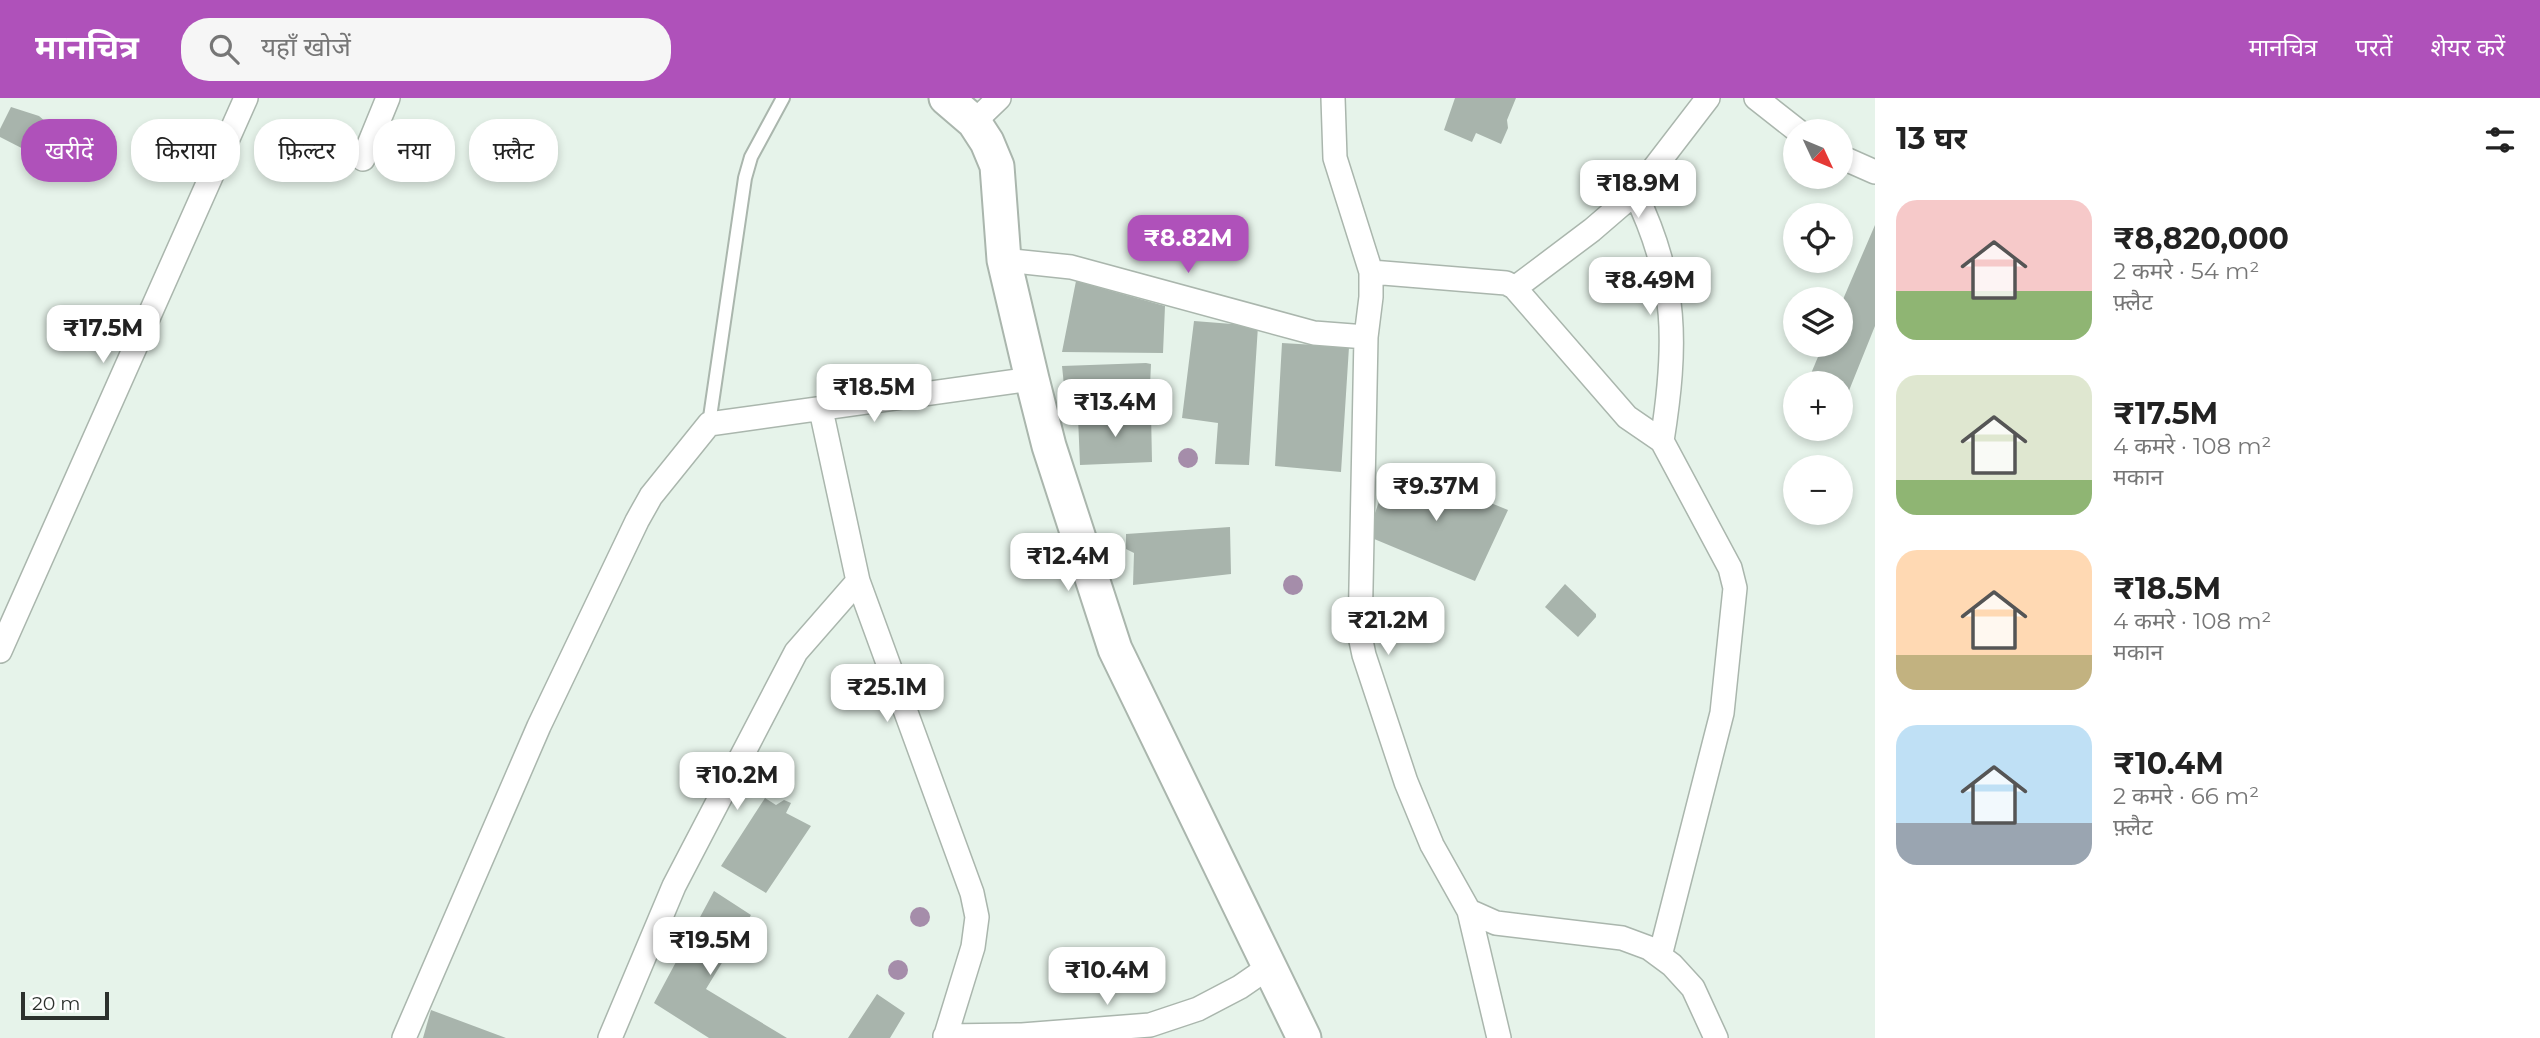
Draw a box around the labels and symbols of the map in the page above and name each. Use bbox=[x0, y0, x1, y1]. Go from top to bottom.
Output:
north arrow bbox=[1783, 119, 1853, 189]
pin: ₹18.9M bbox=[1581, 160, 1695, 220]
pin: ₹8.82M bbox=[1131, 216, 1245, 275]
pin: ₹8.49M bbox=[1593, 258, 1707, 317]
pin: ₹17.5M bbox=[46, 306, 160, 365]
pin: ₹18.5M bbox=[817, 364, 931, 424]
pin: ₹13.4M bbox=[1058, 380, 1172, 439]
pin: ₹9.37M bbox=[1379, 464, 1493, 523]
pin: ₹12.4M bbox=[1011, 533, 1125, 593]
pin: ₹21.2M bbox=[1331, 598, 1445, 657]
pin: ₹25.1M bbox=[830, 664, 944, 724]
pin: ₹10.2M bbox=[680, 752, 794, 812]
pin: ₹19.5M bbox=[653, 918, 767, 977]
pin: ₹10.4M bbox=[1050, 948, 1164, 1007]
scale bar bbox=[21, 989, 108, 1021]

